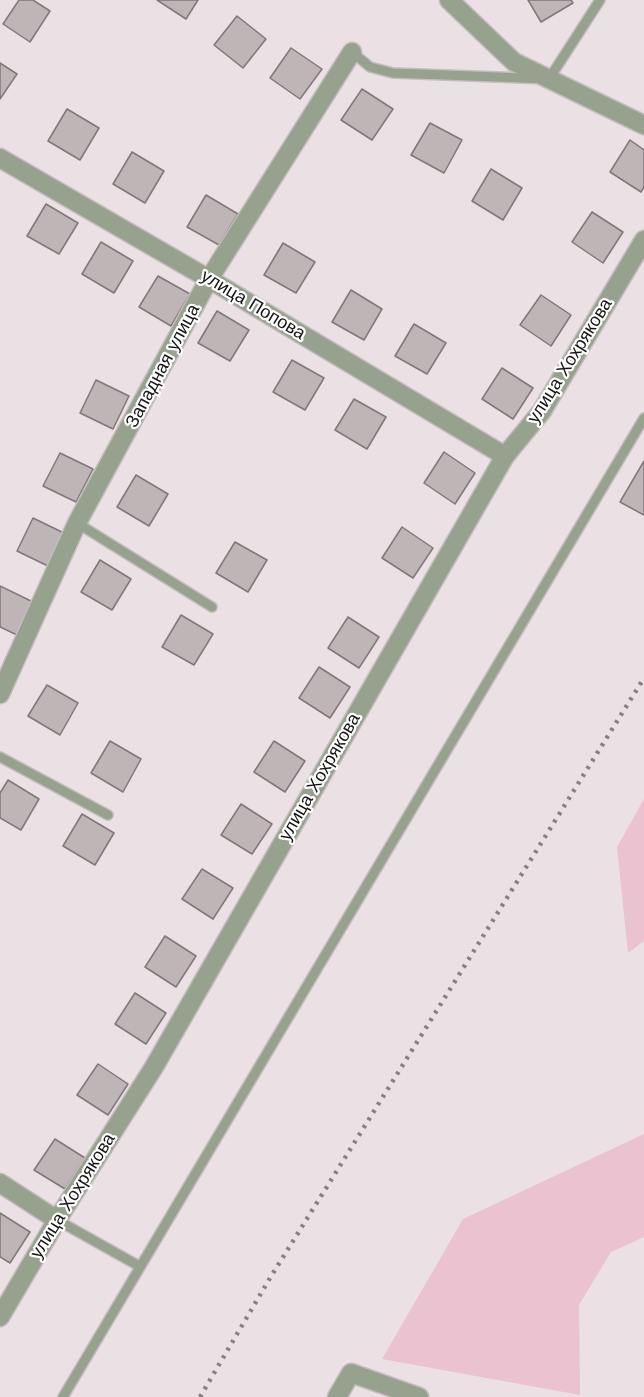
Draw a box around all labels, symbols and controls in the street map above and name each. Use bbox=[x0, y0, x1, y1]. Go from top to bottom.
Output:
street label: улица Попова bbox=[197, 265, 309, 345]
street label: улица Хохрякова bbox=[523, 295, 617, 427]
street label: Западная улица bbox=[121, 301, 205, 431]
street label: улица Хохрякова bbox=[275, 710, 365, 844]
street label: улица Хохрякова bbox=[26, 1130, 120, 1262]

